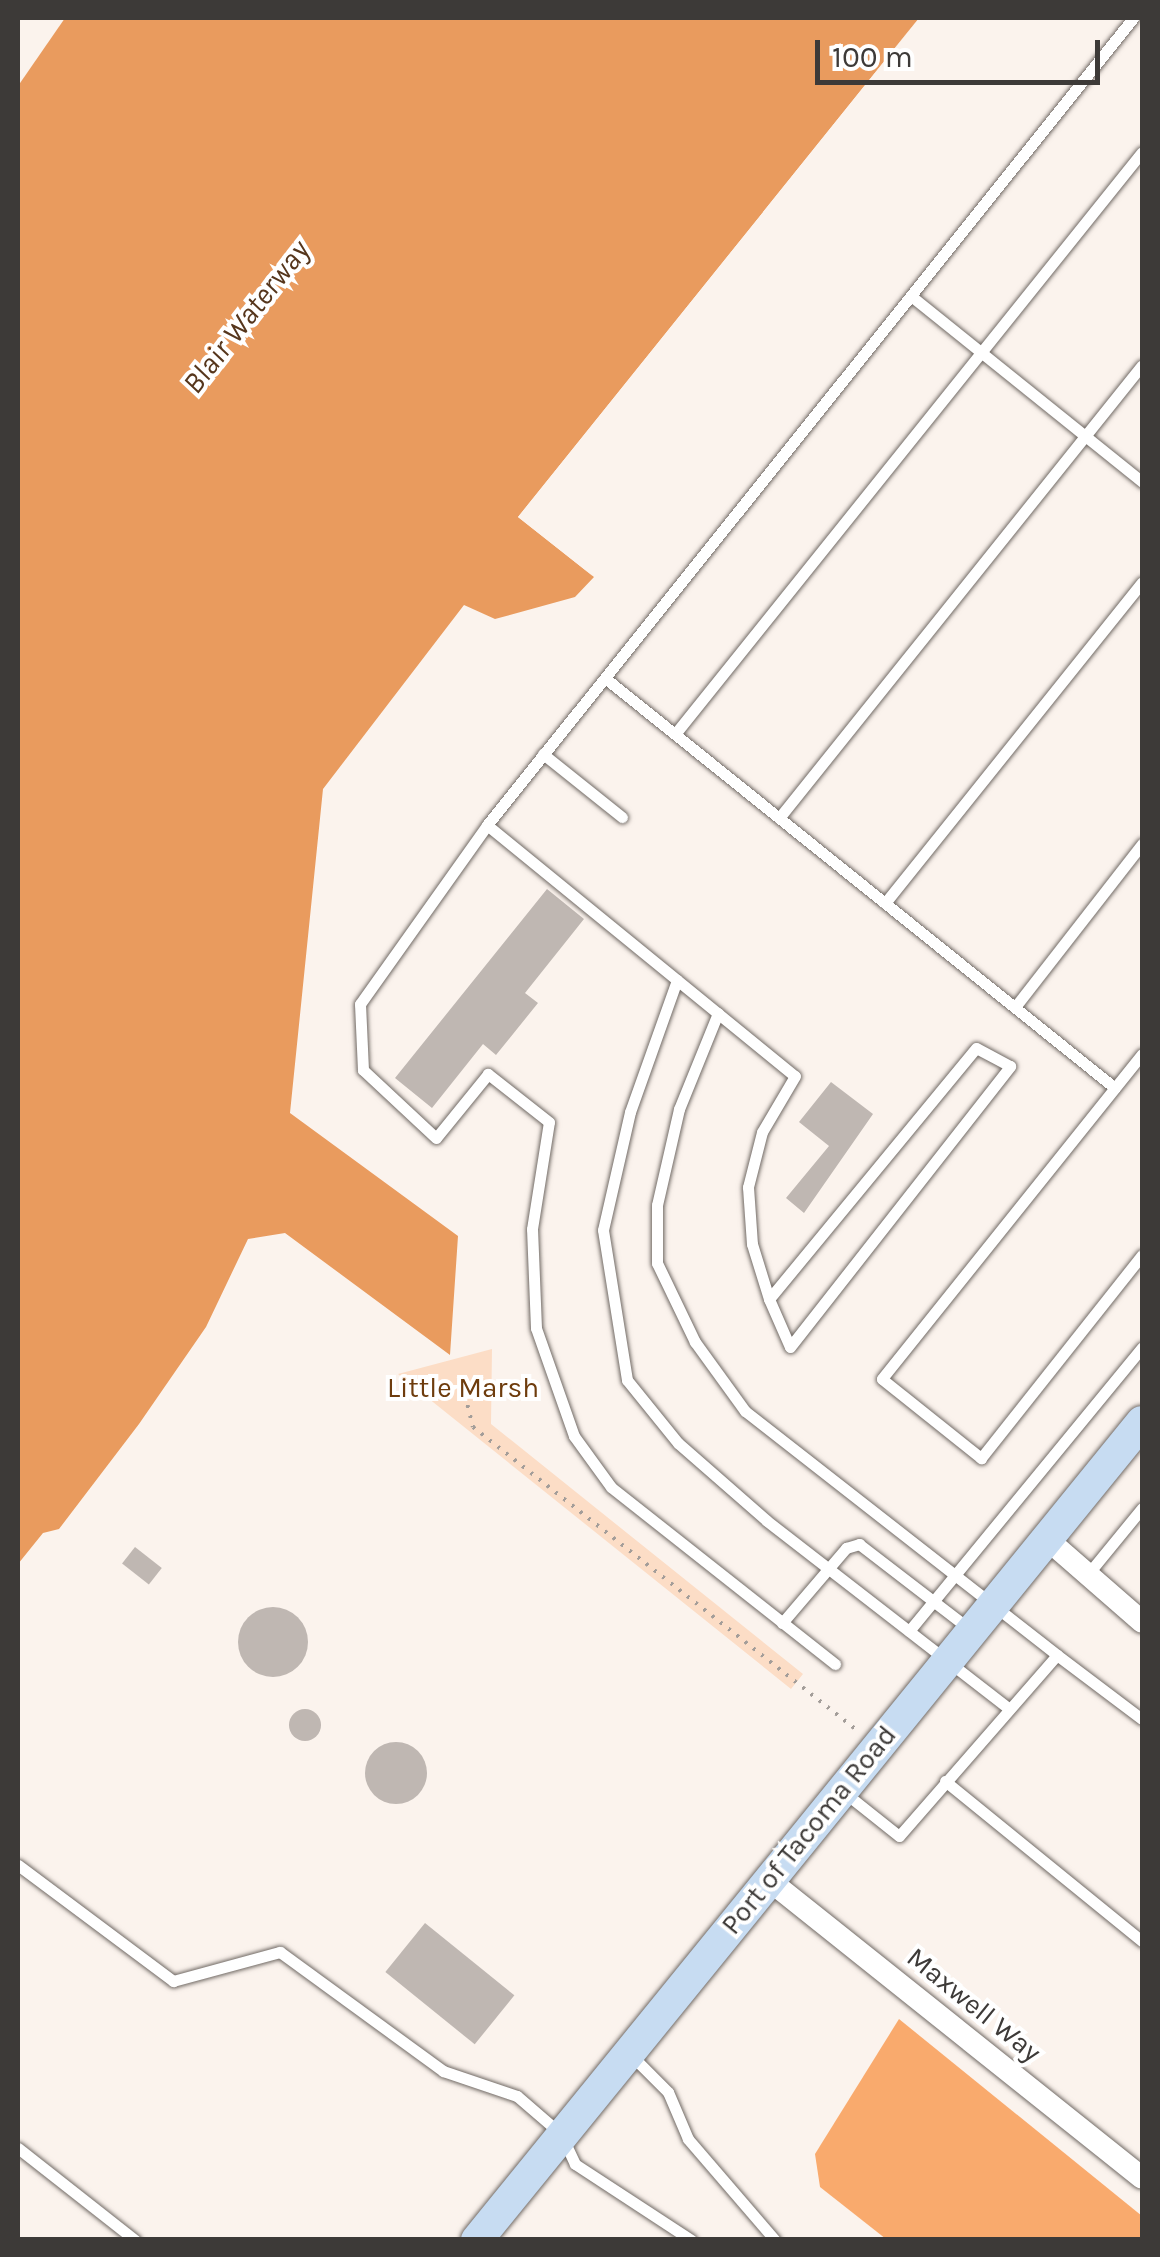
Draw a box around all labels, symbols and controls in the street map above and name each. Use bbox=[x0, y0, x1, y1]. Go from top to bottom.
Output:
scale bar bbox=[820, 20, 1105, 82]
text: 100 m bbox=[832, 39, 913, 75]
water label: Blair Waterway bbox=[175, 233, 317, 401]
park label: Little Marsh bbox=[387, 1371, 539, 1405]
street label: Port of Tacoma Road bbox=[714, 1719, 904, 1941]
street label: Maxwell Way bbox=[900, 1941, 1048, 2069]

